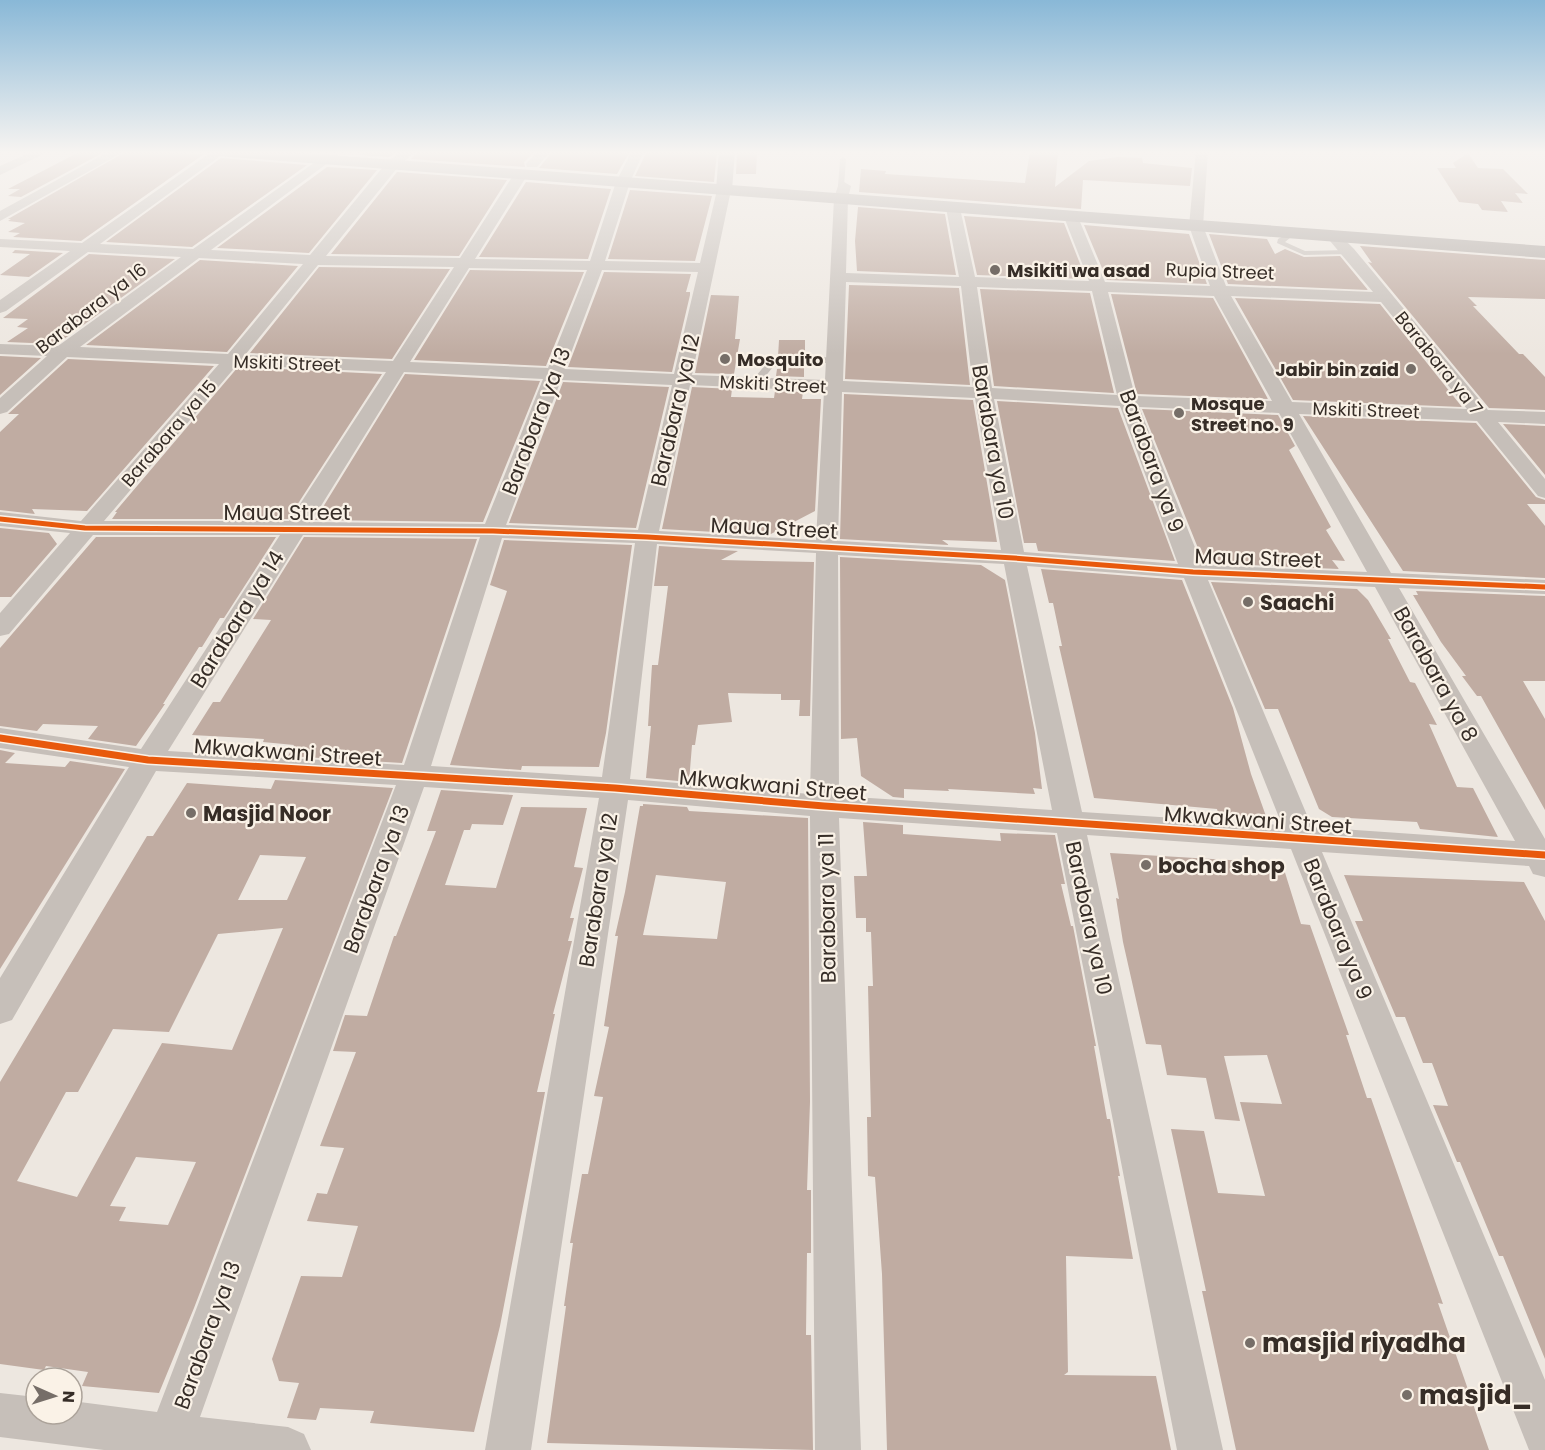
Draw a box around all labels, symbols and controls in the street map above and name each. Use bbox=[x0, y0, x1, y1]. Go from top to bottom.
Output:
street label: Barabara ya 16 bbox=[30, 257, 152, 359]
street label: Rupia Street bbox=[1165, 257, 1275, 285]
place label: Msikiti wa asad bbox=[1007, 258, 1150, 283]
marker: Msikiti wa asad bbox=[988, 263, 1002, 277]
street label: Barabara ya 7 bbox=[1389, 306, 1489, 420]
street label: Barabara ya 12 bbox=[643, 331, 707, 489]
street label: Barabara ya 13 bbox=[495, 343, 577, 499]
place label: Mosquito bbox=[737, 347, 823, 372]
street label: Mskiti Street bbox=[233, 349, 341, 377]
marker: Mosquito bbox=[718, 352, 732, 366]
place label: Jabir bin zaid bbox=[1275, 357, 1399, 382]
street label: Barabara ya 10 bbox=[965, 362, 1021, 522]
marker: Jabir bin zaid bbox=[1404, 362, 1418, 376]
street label: Mskiti Street bbox=[719, 369, 827, 399]
street label: Barabara ya 15 bbox=[116, 374, 222, 492]
street label: Barabara ya 9 bbox=[1113, 386, 1191, 536]
place label: Mosque Street no. 9 bbox=[1191, 391, 1294, 437]
street label: Mskiti Street bbox=[1312, 396, 1420, 424]
marker: Mosque Street no. 9 bbox=[1172, 406, 1186, 420]
street label: Maua Street bbox=[223, 498, 351, 527]
street label: Maua Street bbox=[710, 510, 838, 546]
street label: Maua Street bbox=[1194, 541, 1322, 575]
street label: Barabara ya 14 bbox=[183, 545, 291, 693]
place label: Saachi bbox=[1260, 588, 1335, 617]
marker: Saachi bbox=[1241, 595, 1255, 609]
street label: Barabara ya 8 bbox=[1387, 601, 1485, 747]
street label: Mkwakwani Street bbox=[193, 731, 383, 773]
street label: Mkwakwani Street bbox=[678, 762, 868, 808]
place label: Masjid Noor bbox=[203, 799, 331, 828]
street label: Mkwakwani Street bbox=[1163, 799, 1353, 841]
street label: Barabara ya 13 bbox=[336, 801, 416, 957]
marker: Masjid Noor bbox=[184, 806, 198, 820]
street label: Barabara ya 12 bbox=[572, 811, 624, 969]
street label: Barabara ya 11 bbox=[811, 833, 843, 983]
street label: Barabara ya 10 bbox=[1059, 838, 1119, 998]
place label: bocha shop bbox=[1158, 851, 1285, 880]
street label: Barabara ya 9 bbox=[1296, 854, 1380, 1004]
marker: bocha shop bbox=[1139, 858, 1153, 872]
street label: Barabara ya 13 bbox=[167, 1257, 247, 1413]
place label: masjid riyadha bbox=[1262, 1325, 1466, 1361]
marker: masjid riyadha bbox=[1243, 1336, 1257, 1350]
north arrow bbox=[24, 1366, 84, 1426]
place label: masjid_ bbox=[1419, 1377, 1532, 1413]
marker: masjid_ bbox=[1400, 1388, 1414, 1402]
text: N bbox=[57, 1390, 80, 1403]

